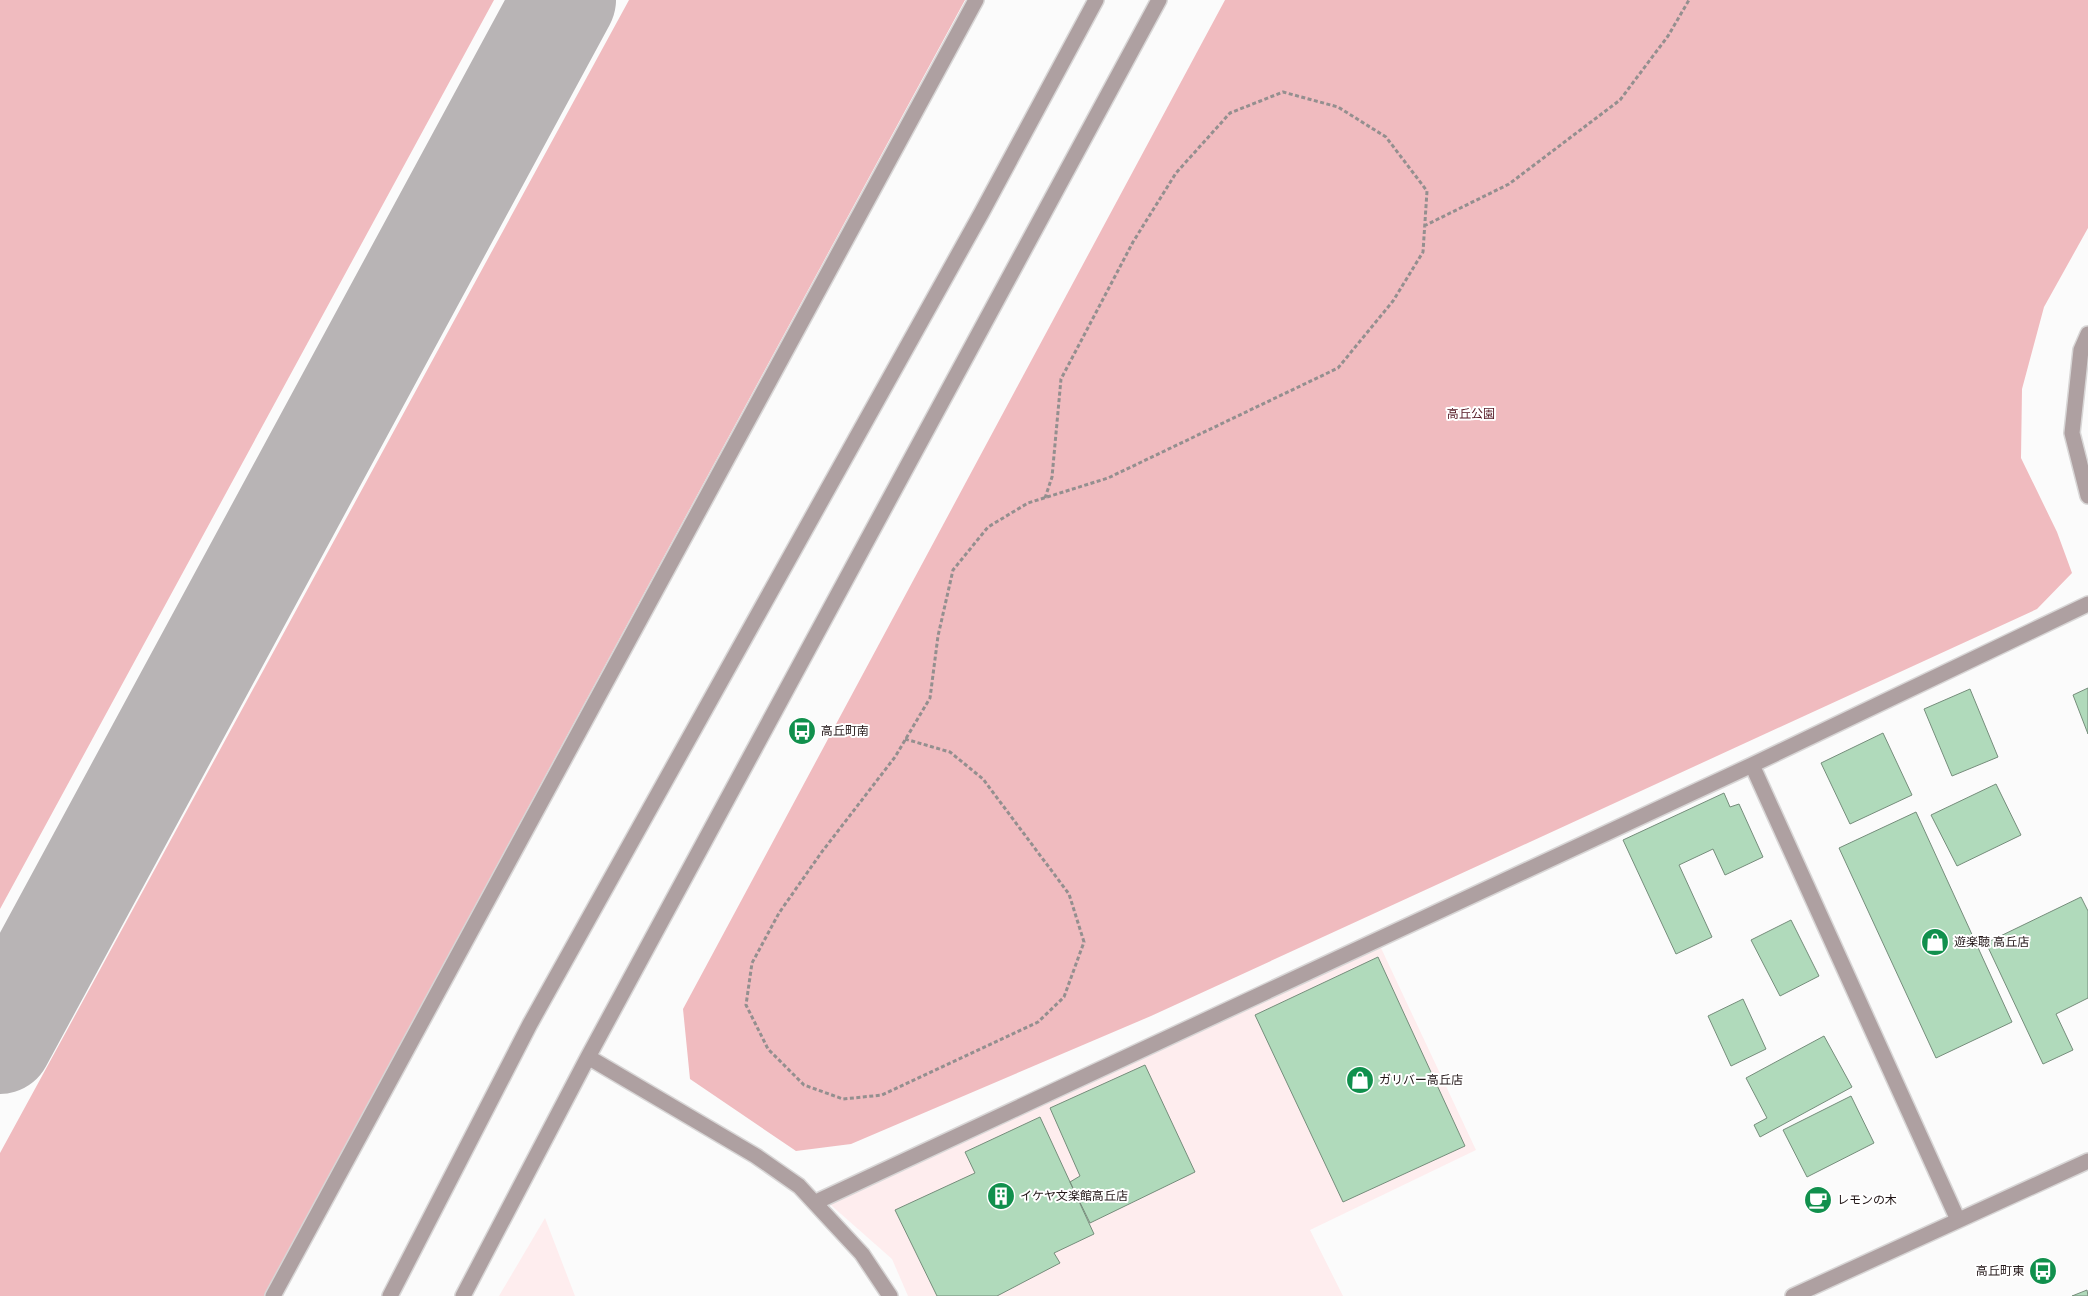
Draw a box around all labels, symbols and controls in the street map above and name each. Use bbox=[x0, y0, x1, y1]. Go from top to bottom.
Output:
park label: 高丘公園 bbox=[1447, 406, 1495, 421]
bus stop icon: 高丘町南 bbox=[787, 716, 817, 746]
place label: 高丘町南 bbox=[821, 723, 869, 738]
shop icon: 遊楽聴 高丘店 bbox=[1920, 927, 1950, 957]
place label: 遊楽聴 高丘店 bbox=[1954, 934, 2029, 949]
shop icon: ガリバー高丘店 bbox=[1345, 1065, 1375, 1095]
place label: ガリバー高丘店 bbox=[1379, 1072, 1463, 1087]
building icon: イケヤ文楽館高丘店 bbox=[986, 1181, 1016, 1211]
cafe icon: レモンの木 bbox=[1803, 1185, 1833, 1215]
place label: イケヤ文楽館高丘店 bbox=[1020, 1188, 1128, 1203]
place label: レモンの木 bbox=[1837, 1192, 1897, 1207]
bus stop icon: 高丘町東 bbox=[2028, 1256, 2058, 1286]
place label: 高丘町東 bbox=[1976, 1263, 2024, 1278]

